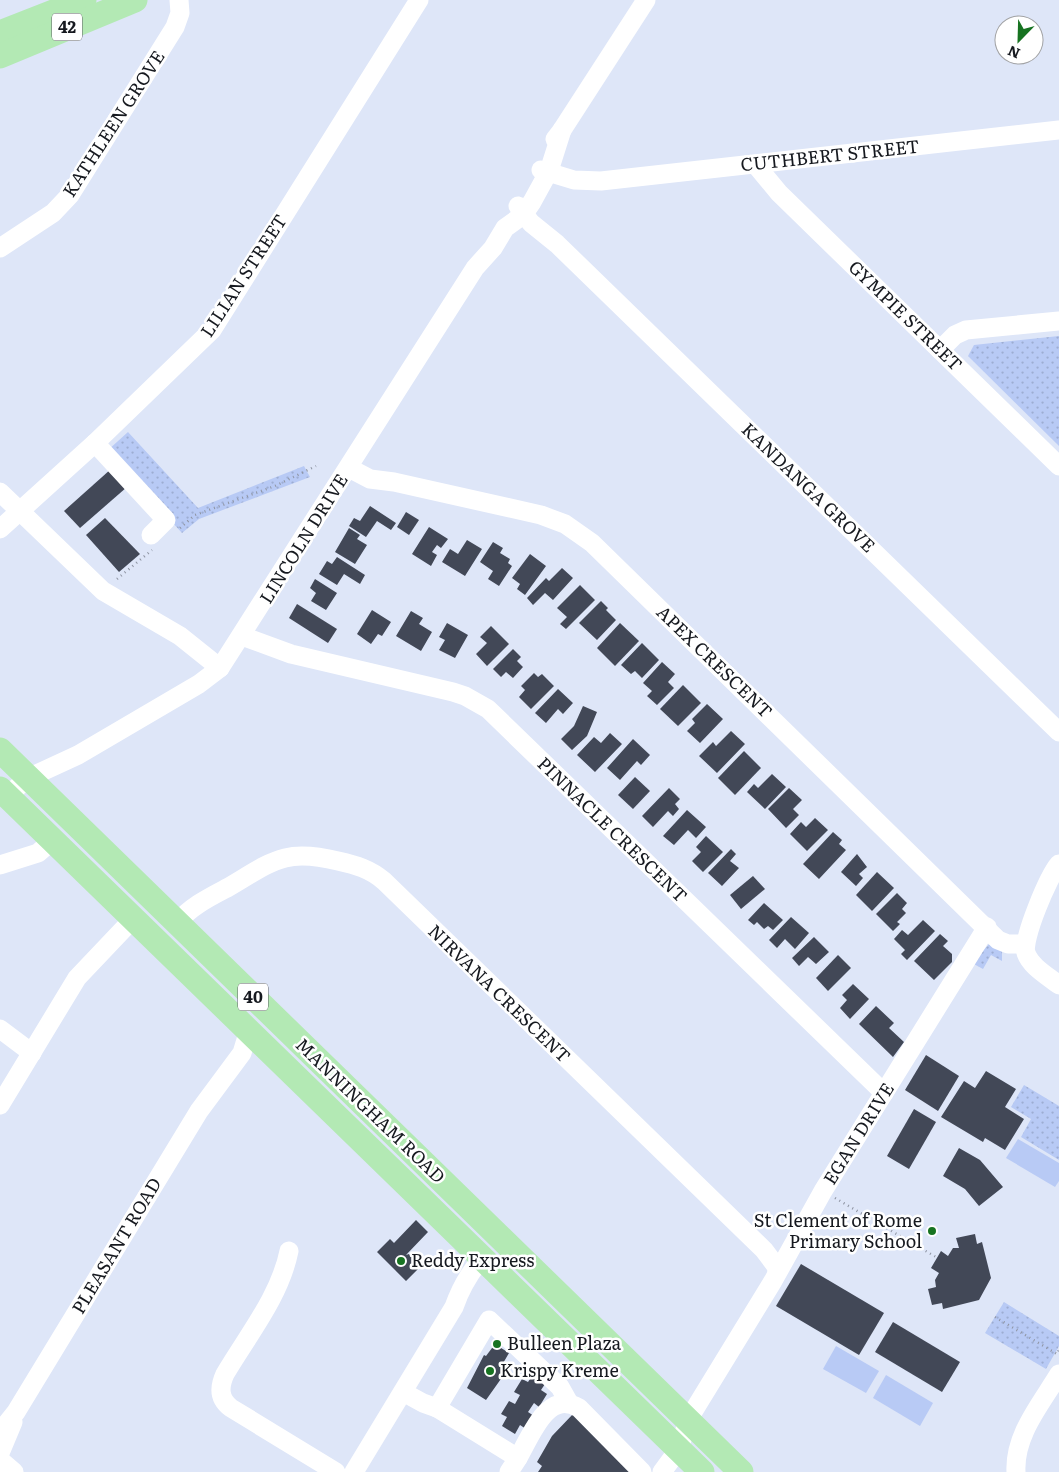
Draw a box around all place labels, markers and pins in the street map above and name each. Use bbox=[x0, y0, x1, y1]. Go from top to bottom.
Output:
place label: St Clement of Rome Primary School bbox=[754, 1206, 922, 1254]
marker: St Clement of Rome Primary School bbox=[926, 1225, 938, 1237]
place label: Reddy Express bbox=[411, 1246, 534, 1273]
marker: Reddy Express bbox=[395, 1255, 407, 1267]
place label: Bulleen Plaza bbox=[507, 1329, 622, 1356]
marker: Bulleen Plaza bbox=[491, 1338, 503, 1350]
place label: Krispy Kreme bbox=[500, 1356, 619, 1383]
marker: Krispy Kreme bbox=[484, 1365, 496, 1377]

